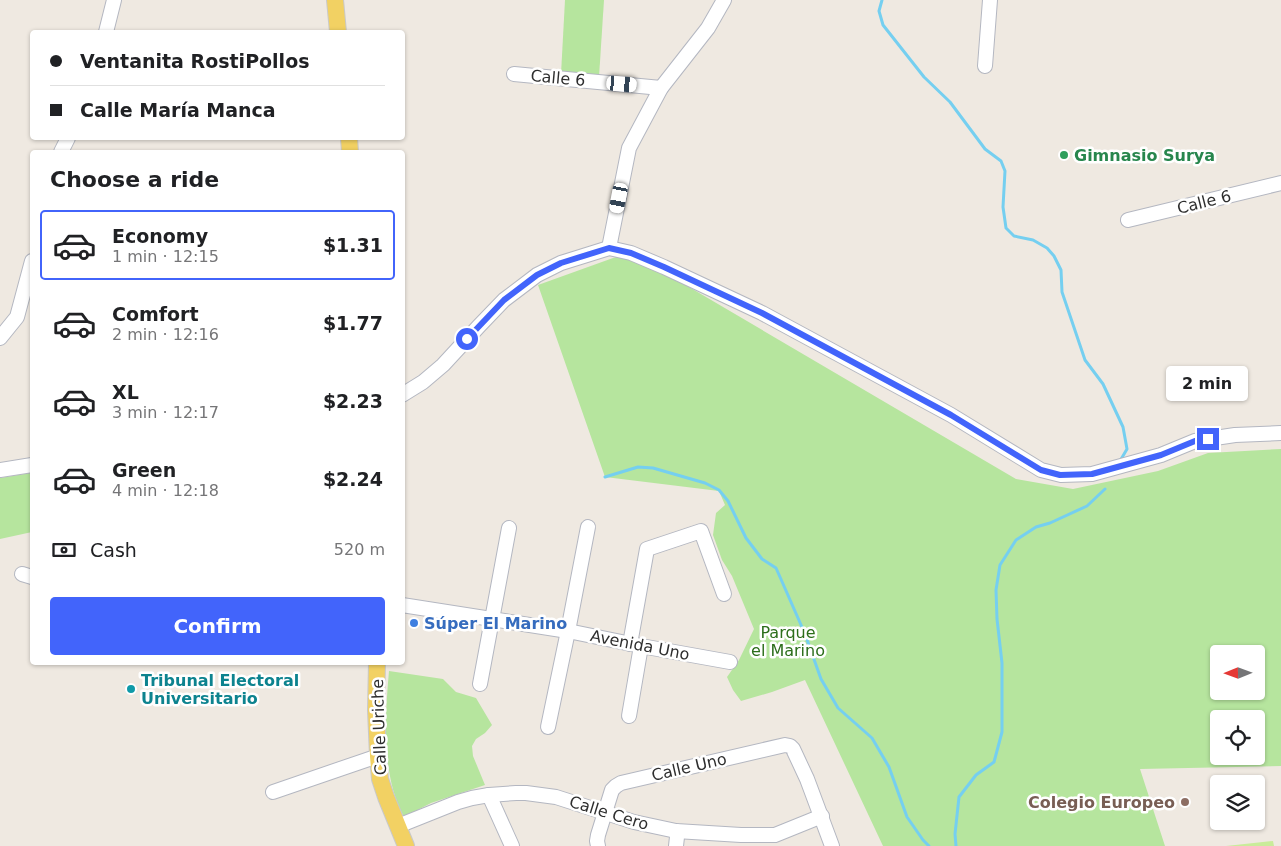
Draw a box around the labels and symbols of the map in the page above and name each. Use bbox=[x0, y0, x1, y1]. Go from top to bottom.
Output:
street label: Calle 6 bbox=[530, 66, 586, 90]
car bbox=[606, 75, 637, 93]
place label: Gimnasio Surya bbox=[1074, 146, 1215, 165]
marker: Gimnasio Surya bbox=[1058, 149, 1070, 161]
car bbox=[608, 182, 629, 214]
street label: Calle 6 bbox=[1175, 186, 1233, 218]
route start bbox=[456, 328, 478, 350]
callout: 2 min bbox=[1167, 366, 1249, 402]
route end bbox=[1197, 428, 1219, 450]
place label: Súper El Marino bbox=[424, 614, 567, 633]
marker: Súper El Marino bbox=[408, 617, 420, 629]
park label: Parque el Marino bbox=[751, 623, 825, 660]
street label: Avenida Uno bbox=[589, 626, 691, 664]
north arrow bbox=[1210, 645, 1265, 700]
place label: Tribunal Electoral Universitario bbox=[141, 671, 299, 708]
street label: Calle Uriche bbox=[368, 679, 390, 775]
marker: Tribunal Electoral Universitario bbox=[125, 683, 137, 695]
street label: Calle Uno bbox=[650, 749, 728, 785]
street label: Calle Cero bbox=[567, 792, 651, 834]
place label: Colegio Europeo bbox=[1028, 793, 1175, 812]
marker: Colegio Europeo bbox=[1179, 796, 1191, 808]

